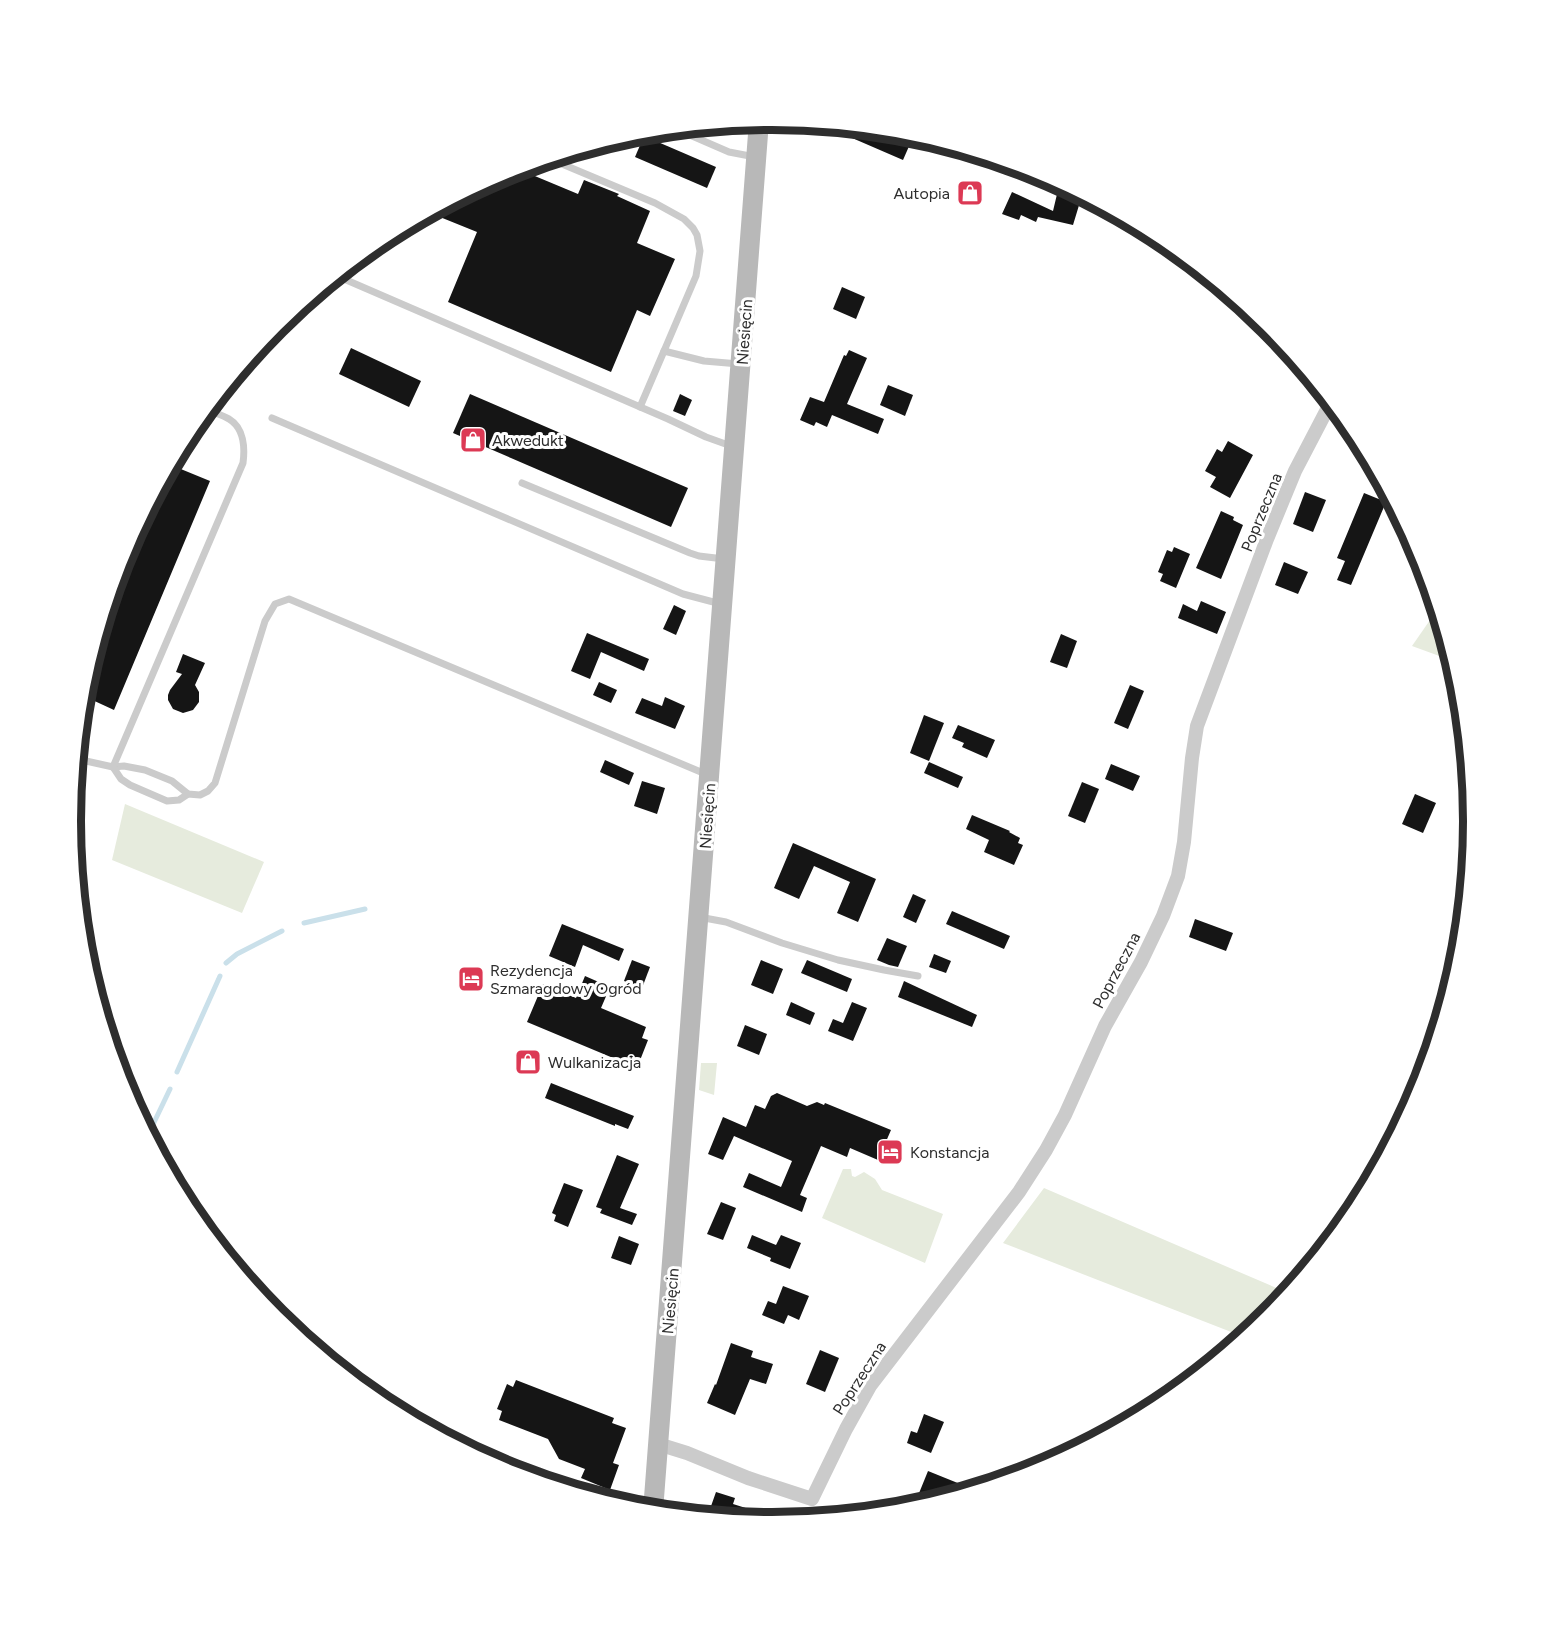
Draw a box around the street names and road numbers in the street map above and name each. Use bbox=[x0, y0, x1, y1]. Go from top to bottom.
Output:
street label: Niesięcin bbox=[733, 298, 756, 366]
street label: Poprzeczna bbox=[1237, 470, 1286, 554]
street label: Niesięcin bbox=[696, 782, 719, 850]
street label: Poprzeczna bbox=[1088, 929, 1144, 1012]
street label: Niesięcin bbox=[658, 1267, 683, 1335]
street label: Poprzeczna bbox=[829, 1338, 890, 1418]

